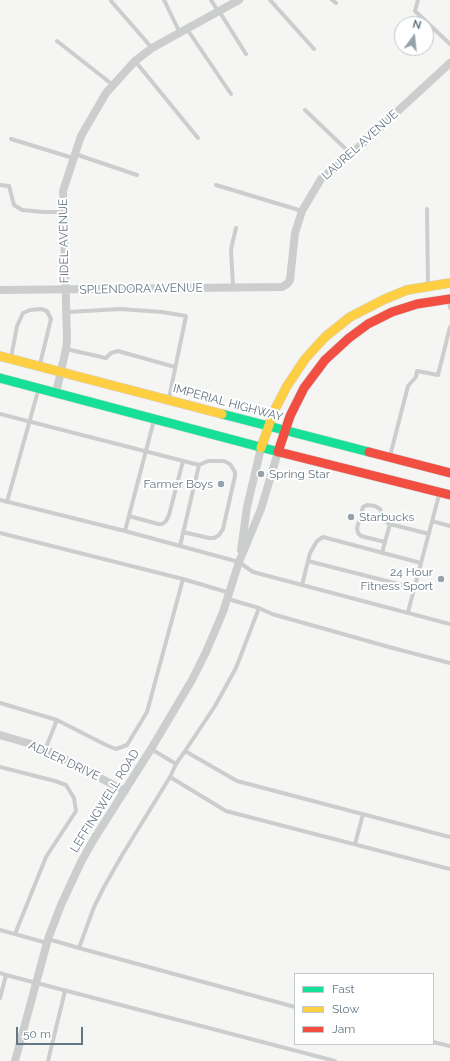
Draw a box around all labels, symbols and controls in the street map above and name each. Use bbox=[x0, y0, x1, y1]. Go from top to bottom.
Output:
north arrow bbox=[394, 16, 434, 56]
text: N bbox=[411, 18, 423, 32]
street label: LAUREL AVENUE bbox=[319, 107, 401, 183]
street label: FIDEL AVENUE bbox=[56, 199, 72, 283]
street label: SPLENDORA AVENUE bbox=[79, 281, 203, 297]
street label: IMPERIAL HIGHWAY bbox=[171, 381, 285, 425]
place label: Spring Star bbox=[269, 467, 330, 481]
marker: Spring Star bbox=[256, 469, 266, 479]
place label: Farmer Boys bbox=[144, 477, 213, 491]
marker: Farmer Boys bbox=[216, 479, 226, 489]
place label: Starbucks bbox=[359, 510, 414, 524]
marker: Starbucks bbox=[346, 512, 356, 522]
place label: 24 Hour Fitness Sport bbox=[361, 565, 433, 593]
marker: 24 Hour Fitness Sport bbox=[436, 574, 446, 584]
street label: ADLER DRIVE bbox=[26, 738, 102, 784]
street label: LEFFINGWELL ROAD bbox=[67, 747, 143, 855]
legend bbox=[294, 973, 434, 1045]
text: Fast bbox=[332, 982, 355, 996]
text: Slow bbox=[332, 1002, 359, 1016]
scale bar bbox=[18, 1019, 85, 1045]
text: Jam bbox=[332, 1022, 355, 1036]
text: 50 m bbox=[23, 1027, 51, 1041]

